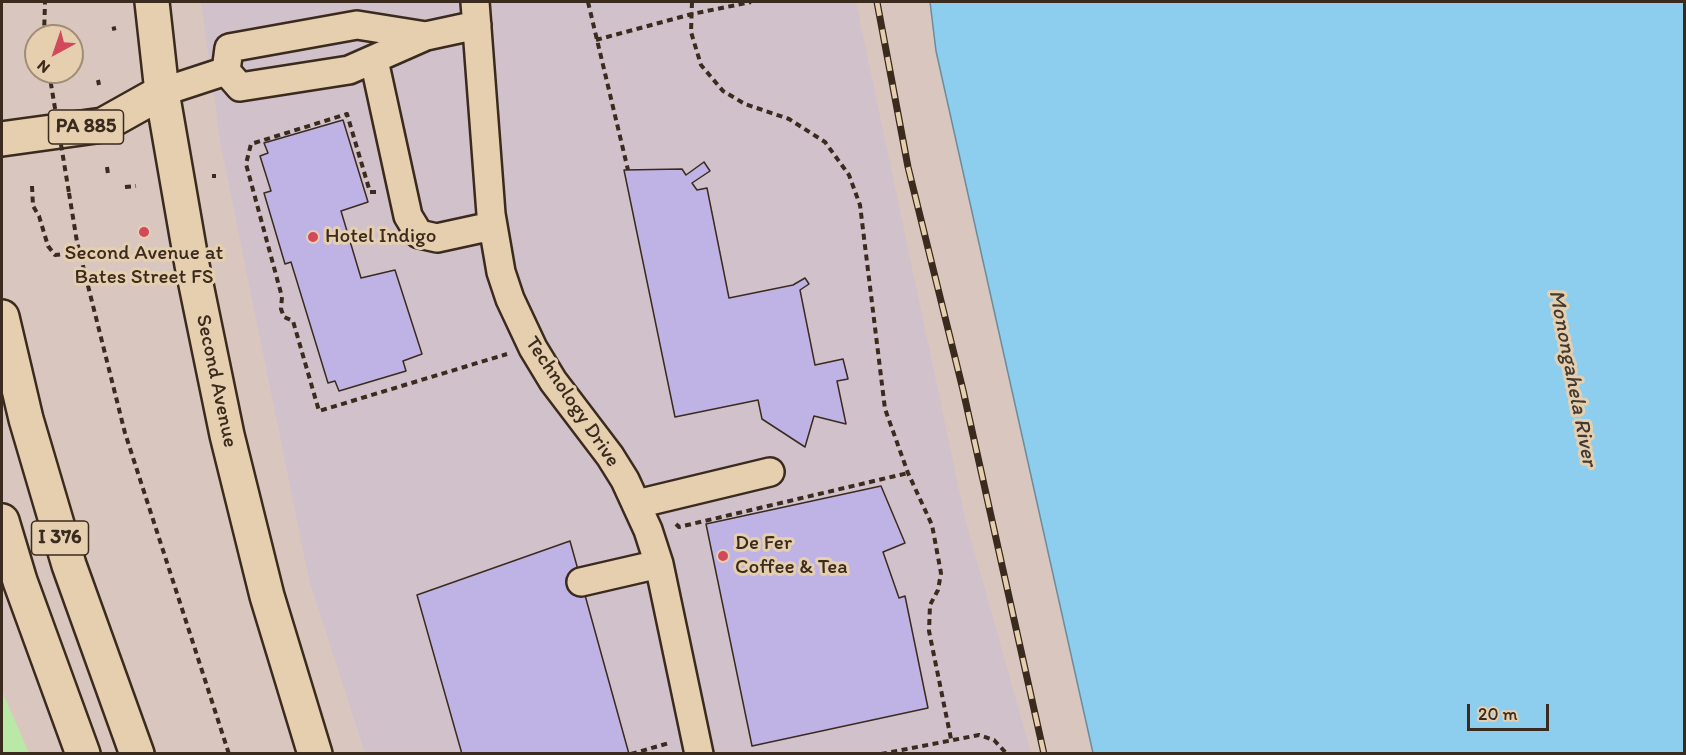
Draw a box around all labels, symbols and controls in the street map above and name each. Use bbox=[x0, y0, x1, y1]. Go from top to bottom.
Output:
north arrow bbox=[24, 24, 84, 84]
text: N bbox=[33, 56, 54, 77]
road number: PA 885 bbox=[48, 110, 124, 144]
place label: Hotel Indigo bbox=[325, 224, 436, 250]
marker: Second Avenue at Bates Street FS bbox=[137, 225, 151, 239]
marker: Hotel Indigo bbox=[306, 230, 320, 244]
place label: Second Avenue at Bates Street FS bbox=[65, 241, 223, 291]
water label: Monongahela River bbox=[1542, 288, 1602, 468]
street label: Second Avenue bbox=[190, 312, 242, 450]
street label: Technology Drive bbox=[519, 332, 625, 472]
road number: I 376 bbox=[32, 521, 88, 555]
place label: De Fer Coffee & Tea bbox=[735, 531, 848, 581]
marker: De Fer Coffee & Tea bbox=[716, 549, 730, 563]
scale bar bbox=[1470, 692, 1552, 730]
text: 20 m bbox=[1478, 703, 1518, 725]

